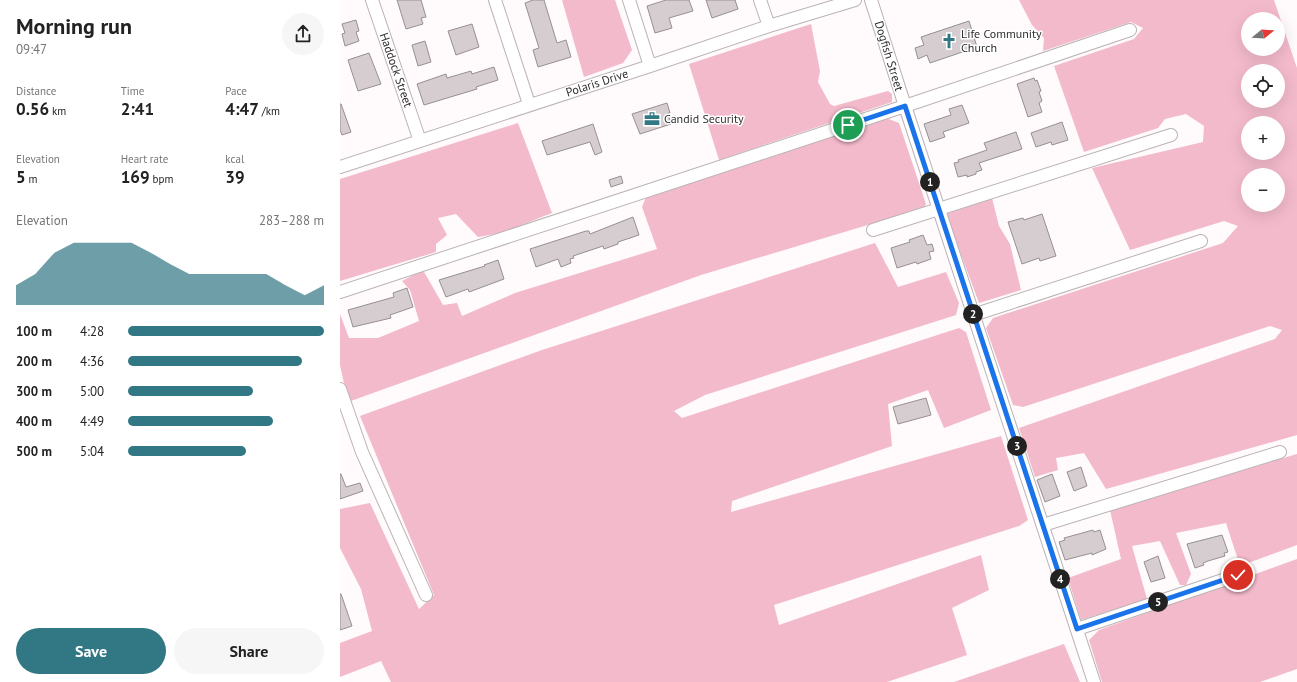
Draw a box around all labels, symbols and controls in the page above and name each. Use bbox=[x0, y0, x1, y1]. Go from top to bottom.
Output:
text: Morning run bbox=[16, 12, 132, 40]
north arrow bbox=[1241, 12, 1285, 56]
map controls bbox=[1241, 12, 1285, 212]
button: share bbox=[282, 13, 324, 55]
street label: Dogfish Street bbox=[872, 19, 907, 93]
place label: Life Community Church bbox=[961, 26, 1042, 55]
street label: Haddock Street bbox=[377, 31, 416, 109]
church icon: Life Community Church bbox=[940, 32, 958, 50]
text: 09:47 bbox=[16, 41, 47, 58]
button: locate bbox=[1241, 64, 1285, 108]
street label: Polaris Drive bbox=[564, 65, 630, 100]
text: Distance bbox=[16, 84, 56, 98]
text: Time bbox=[121, 84, 144, 98]
text: Pace bbox=[225, 84, 247, 98]
text: 0.56 bbox=[16, 98, 49, 120]
text: 2:41 bbox=[121, 98, 154, 120]
text: 4:47 bbox=[225, 98, 259, 120]
text: km bbox=[49, 104, 66, 118]
text: /km bbox=[259, 104, 280, 118]
pin bbox=[831, 108, 865, 142]
office icon: Candid Security bbox=[643, 110, 661, 128]
place label: Candid Security bbox=[664, 111, 744, 126]
icon: arrive bbox=[837, 114, 859, 136]
button: + bbox=[1241, 116, 1285, 160]
text: Elevation bbox=[16, 152, 60, 166]
text: Heart rate bbox=[121, 152, 168, 166]
text: kcal bbox=[225, 152, 244, 166]
text: 5 bbox=[16, 166, 26, 188]
text: 169 bbox=[121, 166, 150, 188]
text: 39 bbox=[225, 166, 245, 188]
button: − bbox=[1241, 168, 1285, 212]
text: m bbox=[26, 172, 38, 186]
text: bpm bbox=[150, 172, 173, 186]
pin: 1 bbox=[920, 172, 940, 192]
text: 1 bbox=[927, 175, 933, 189]
text: Elevation bbox=[16, 212, 68, 229]
text: 283–288 m bbox=[259, 212, 324, 229]
pin: 2 bbox=[963, 304, 983, 324]
text: 2 bbox=[970, 307, 976, 321]
text: 100 m bbox=[16, 323, 52, 340]
text: 4:28 bbox=[80, 323, 104, 340]
text: 200 m bbox=[16, 353, 52, 370]
text: 4:36 bbox=[80, 353, 104, 370]
text: 300 m bbox=[16, 383, 52, 400]
text: 5:00 bbox=[80, 383, 104, 400]
text: 400 m bbox=[16, 413, 52, 430]
text: 4:49 bbox=[80, 413, 104, 430]
pin: 3 bbox=[1007, 436, 1027, 456]
text: 3 bbox=[1014, 439, 1020, 453]
text: 500 m bbox=[16, 443, 52, 460]
text: 5:04 bbox=[80, 443, 104, 460]
pin bbox=[1221, 558, 1255, 592]
icon: check bbox=[1227, 564, 1249, 586]
pin: 4 bbox=[1050, 569, 1070, 589]
text: 4 bbox=[1057, 572, 1063, 586]
pin: 5 bbox=[1148, 592, 1168, 612]
text: 5 bbox=[1155, 595, 1161, 609]
button: Save bbox=[16, 628, 166, 674]
button: Share bbox=[174, 628, 324, 674]

